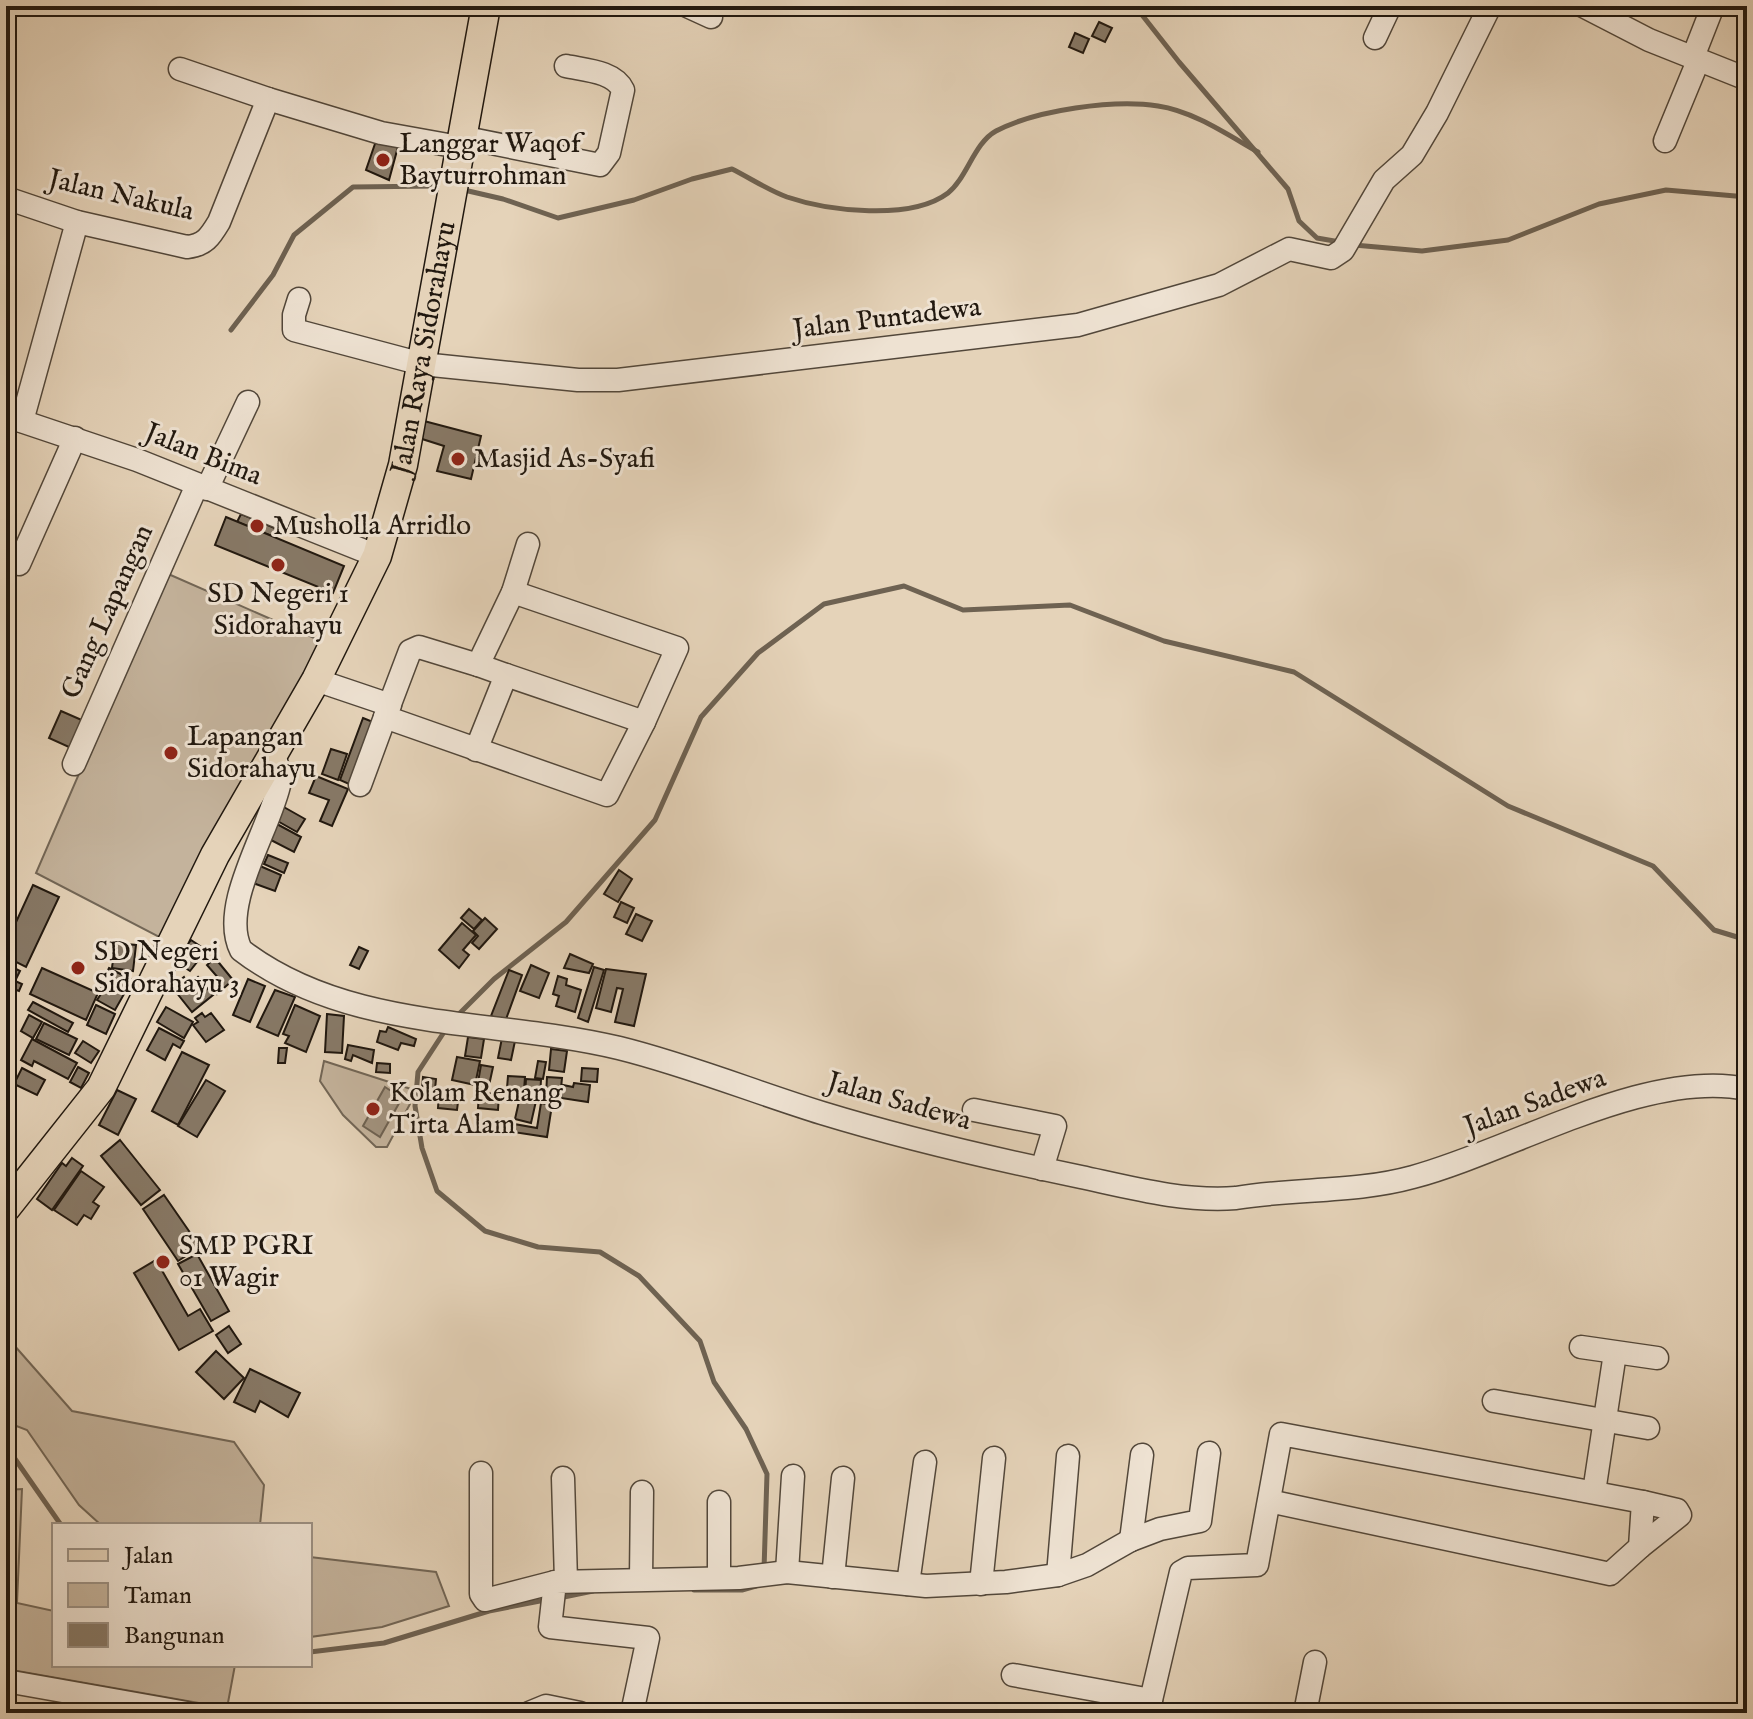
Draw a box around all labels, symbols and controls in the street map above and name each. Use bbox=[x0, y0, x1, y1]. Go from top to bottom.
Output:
place label: Langgar Waqof Bayturrohman bbox=[399, 127, 586, 194]
marker: Langgar Waqof Bayturrohman bbox=[374, 151, 392, 169]
street label: Jalan Nakula bbox=[42, 162, 198, 230]
street label: Jalan Raya Sidorahayu bbox=[383, 218, 464, 482]
street label: Jalan Puntadewa bbox=[788, 290, 984, 348]
street label: Jalan Bima bbox=[136, 415, 268, 495]
place label: Masjid As-Syafi bbox=[474, 442, 655, 477]
marker: Masjid As-Syafi bbox=[449, 450, 467, 468]
place label: Musholla Arridlo bbox=[273, 509, 471, 544]
marker: Musholla Arridlo bbox=[248, 517, 266, 535]
street label: Gang Lapangan bbox=[54, 519, 162, 705]
marker: SD Negeri 1 Sidorahayu bbox=[269, 556, 287, 574]
place label: SD Negeri 1 Sidorahayu bbox=[207, 577, 349, 644]
place label: Lapangan Sidorahayu bbox=[187, 720, 316, 787]
marker: Lapangan Sidorahayu bbox=[162, 744, 180, 762]
place label: SD Negeri Sidorahayu 3 bbox=[94, 935, 240, 1002]
marker: SD Negeri Sidorahayu 3 bbox=[69, 959, 87, 977]
street label: Jalan Sadewa bbox=[1457, 1061, 1612, 1146]
street label: Jalan Sadewa bbox=[820, 1064, 976, 1140]
place label: Kolam Renang Tirta Alam bbox=[389, 1076, 564, 1143]
marker: Kolam Renang Tirta Alam bbox=[364, 1100, 382, 1118]
place label: SMP PGRI 01 Wagir bbox=[179, 1229, 313, 1296]
marker: SMP PGRI 01 Wagir bbox=[154, 1253, 172, 1271]
legend bbox=[52, 1523, 312, 1667]
text: Jalan bbox=[121, 1541, 173, 1572]
text: Taman bbox=[124, 1581, 192, 1612]
text: Bangunan bbox=[124, 1621, 225, 1652]

